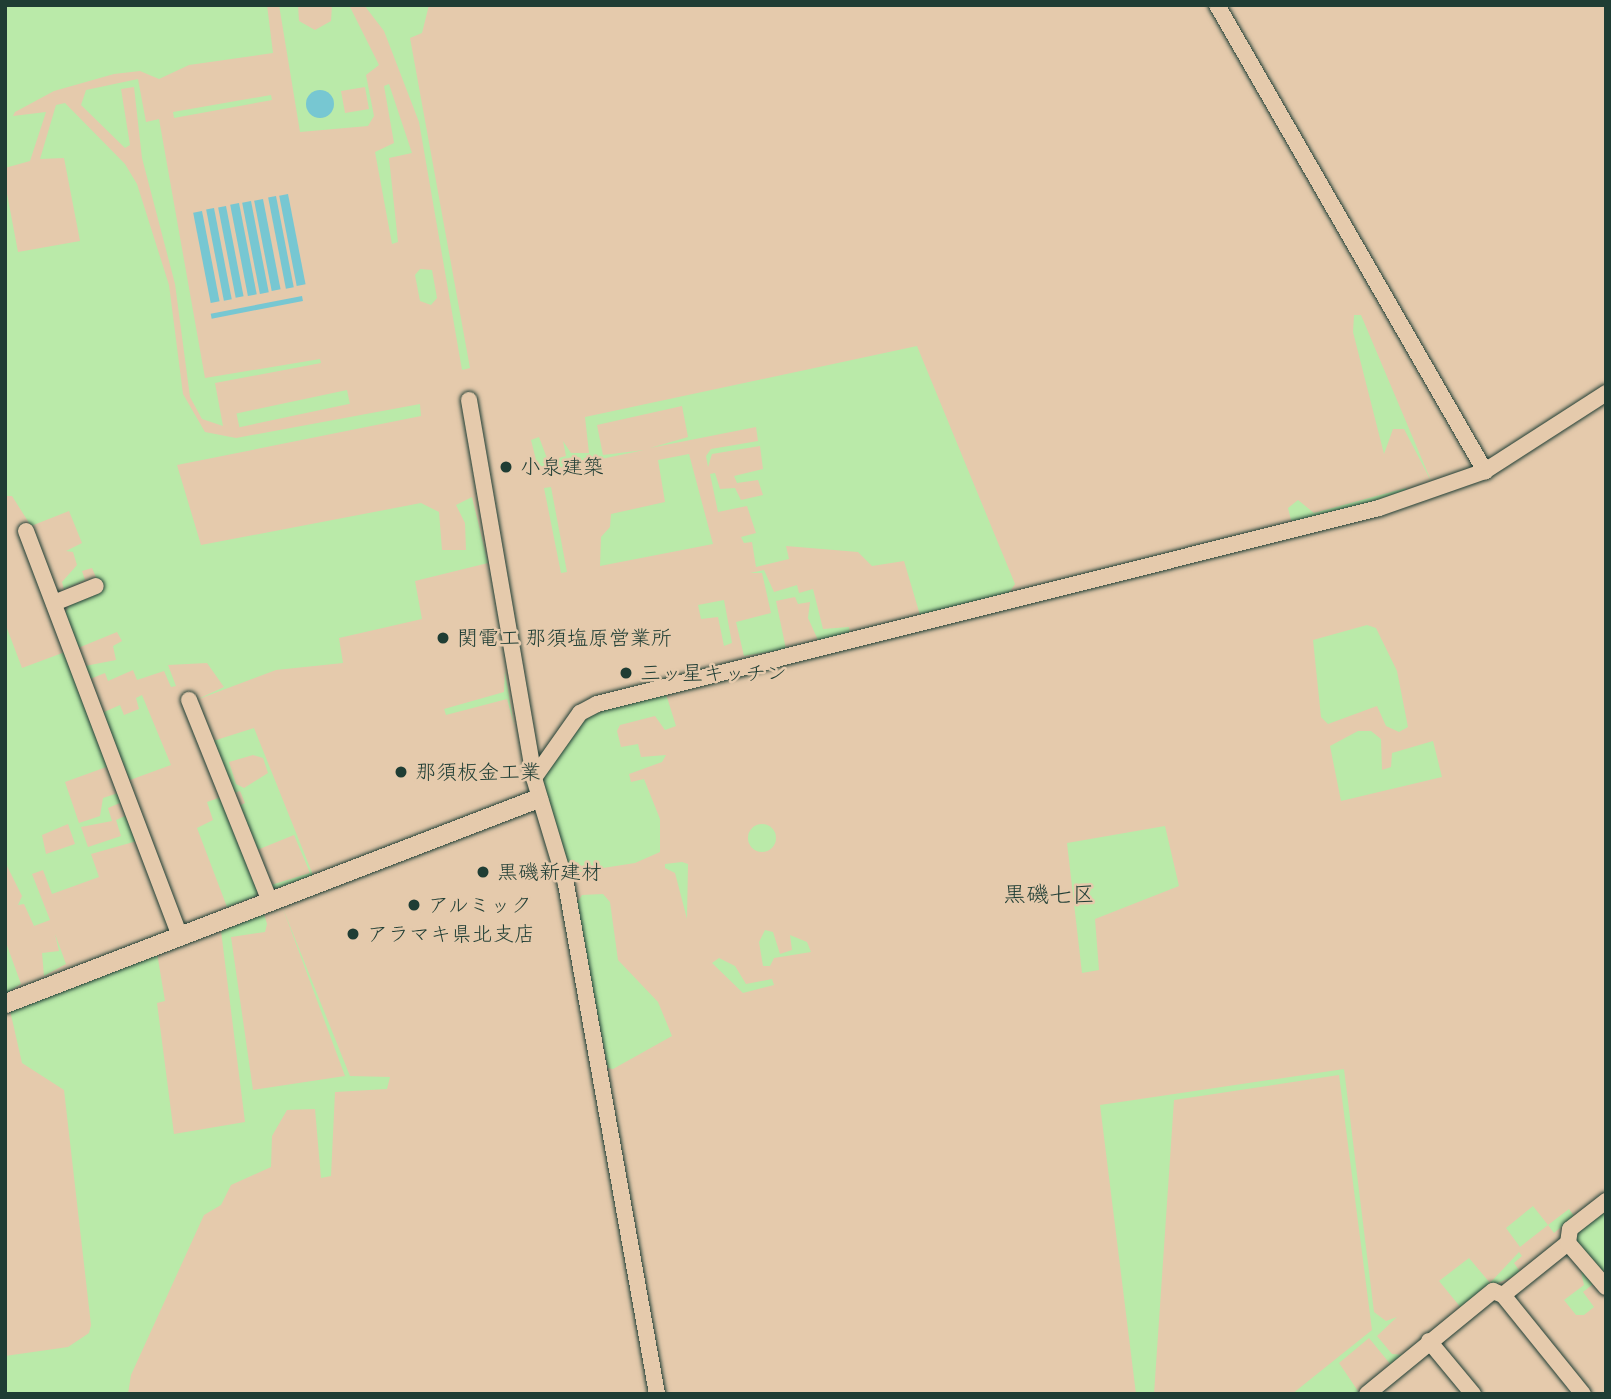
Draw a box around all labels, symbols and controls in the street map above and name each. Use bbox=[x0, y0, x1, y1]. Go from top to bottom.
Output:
place label: 小泉建築 bbox=[520, 454, 604, 480]
marker: 小泉建築 bbox=[498, 459, 514, 475]
place label: 関電工 那須塩原営業所 bbox=[457, 625, 672, 651]
marker: 関電工 那須塩原営業所 bbox=[435, 630, 451, 646]
place label: 三ッ星キッチン bbox=[640, 660, 787, 686]
marker: 三ッ星キッチン bbox=[618, 665, 634, 681]
place label: 那須板金工業 bbox=[415, 759, 541, 785]
marker: 那須板金工業 bbox=[393, 764, 409, 780]
place label: 黒磯新建材 bbox=[497, 859, 602, 885]
marker: 黒磯新建材 bbox=[475, 864, 491, 880]
district label: 黒磯七区 bbox=[1003, 880, 1095, 908]
place label: アルミック bbox=[428, 892, 533, 918]
marker: アルミック bbox=[406, 897, 422, 913]
place label: アラマキ県北支店 bbox=[367, 921, 535, 947]
marker: アラマキ県北支店 bbox=[345, 926, 361, 942]

